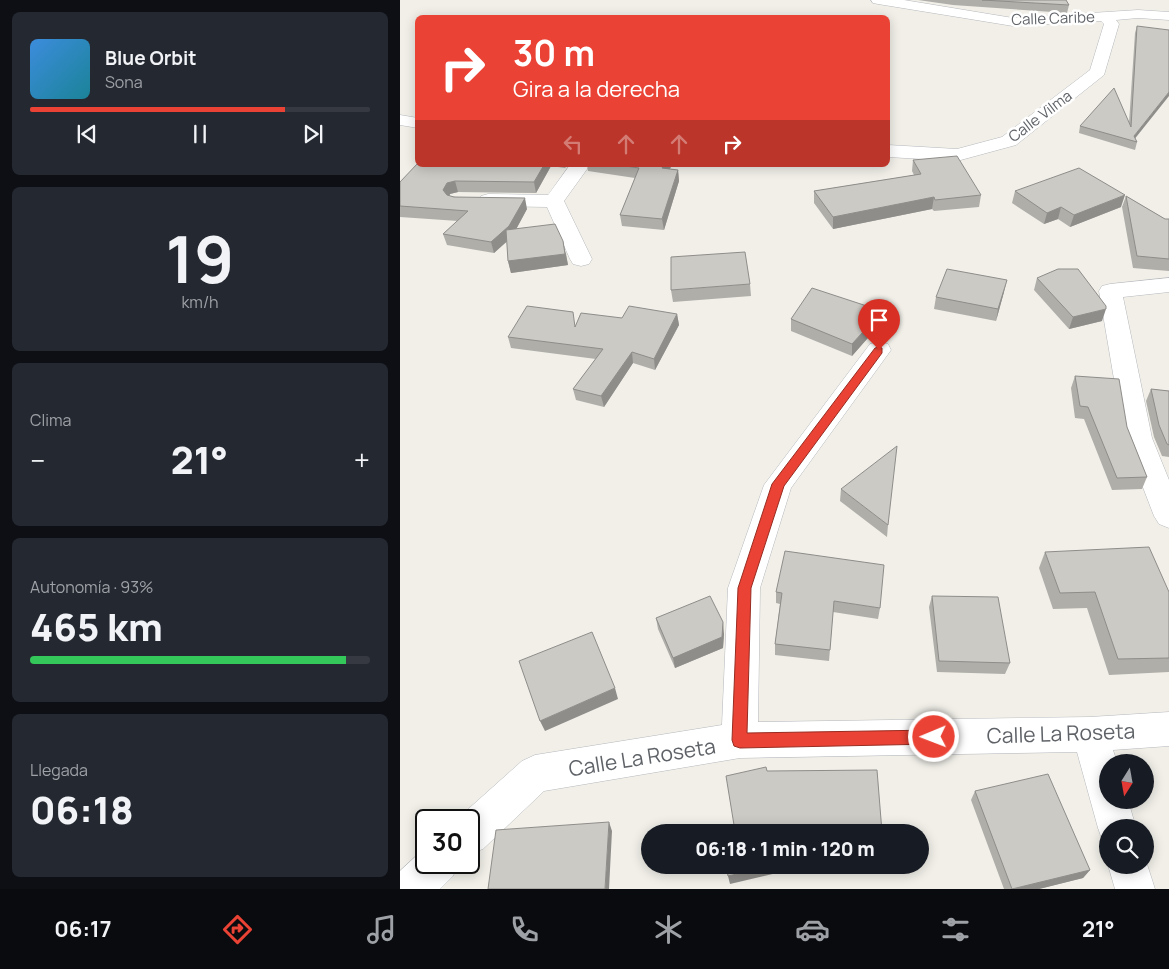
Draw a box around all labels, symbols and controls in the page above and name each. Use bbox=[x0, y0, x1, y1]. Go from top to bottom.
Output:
street label: Calle Caribe bbox=[1011, 6, 1095, 30]
text: 30 m bbox=[513, 29, 595, 77]
icon: right bbox=[430, 35, 495, 100]
text: Blue Orbit bbox=[105, 45, 197, 71]
text: Sona bbox=[105, 71, 143, 93]
text: Gira a la derecha bbox=[513, 74, 680, 104]
street label: Calle Vilma bbox=[1004, 85, 1076, 147]
icon: previous bbox=[73, 120, 101, 148]
icon: pause bbox=[186, 120, 214, 148]
icon: next bbox=[299, 120, 327, 148]
icon: left bbox=[559, 130, 587, 158]
icon: ahead bbox=[612, 130, 640, 158]
icon: ahead bbox=[665, 130, 693, 158]
icon: right bbox=[718, 130, 746, 158]
text: 19 bbox=[166, 214, 234, 303]
text: km/h bbox=[181, 291, 219, 313]
pin bbox=[858, 299, 900, 350]
icon: arrive bbox=[865, 306, 893, 334]
text: Clima bbox=[30, 409, 71, 431]
text: 21° bbox=[171, 433, 228, 485]
text: − bbox=[30, 441, 45, 479]
text: + bbox=[354, 441, 370, 479]
text: Autonomía · 93% bbox=[30, 576, 154, 598]
text: 465 km bbox=[30, 600, 163, 652]
position arrow bbox=[907, 710, 959, 762]
street label: Calle La Roseta bbox=[986, 716, 1136, 750]
street label: Calle La Roseta bbox=[566, 732, 718, 782]
north arrow bbox=[1099, 754, 1154, 809]
map controls bbox=[1099, 754, 1154, 874]
text: Llegada bbox=[30, 759, 88, 781]
text: 06:18 bbox=[30, 783, 134, 835]
speed limit sign: 30 bbox=[415, 809, 480, 874]
button: search bbox=[1099, 819, 1154, 874]
text: 06:18 · 1 min · 120 m bbox=[695, 836, 875, 862]
icon: directions bbox=[220, 912, 255, 947]
icon: music bbox=[364, 912, 399, 947]
icon: phone bbox=[507, 912, 542, 947]
icon: climate bbox=[651, 912, 686, 947]
icon: car bbox=[795, 912, 830, 947]
icon: filters bbox=[938, 912, 973, 947]
text: 06:17 bbox=[54, 914, 111, 944]
text: 21° bbox=[1082, 914, 1115, 944]

